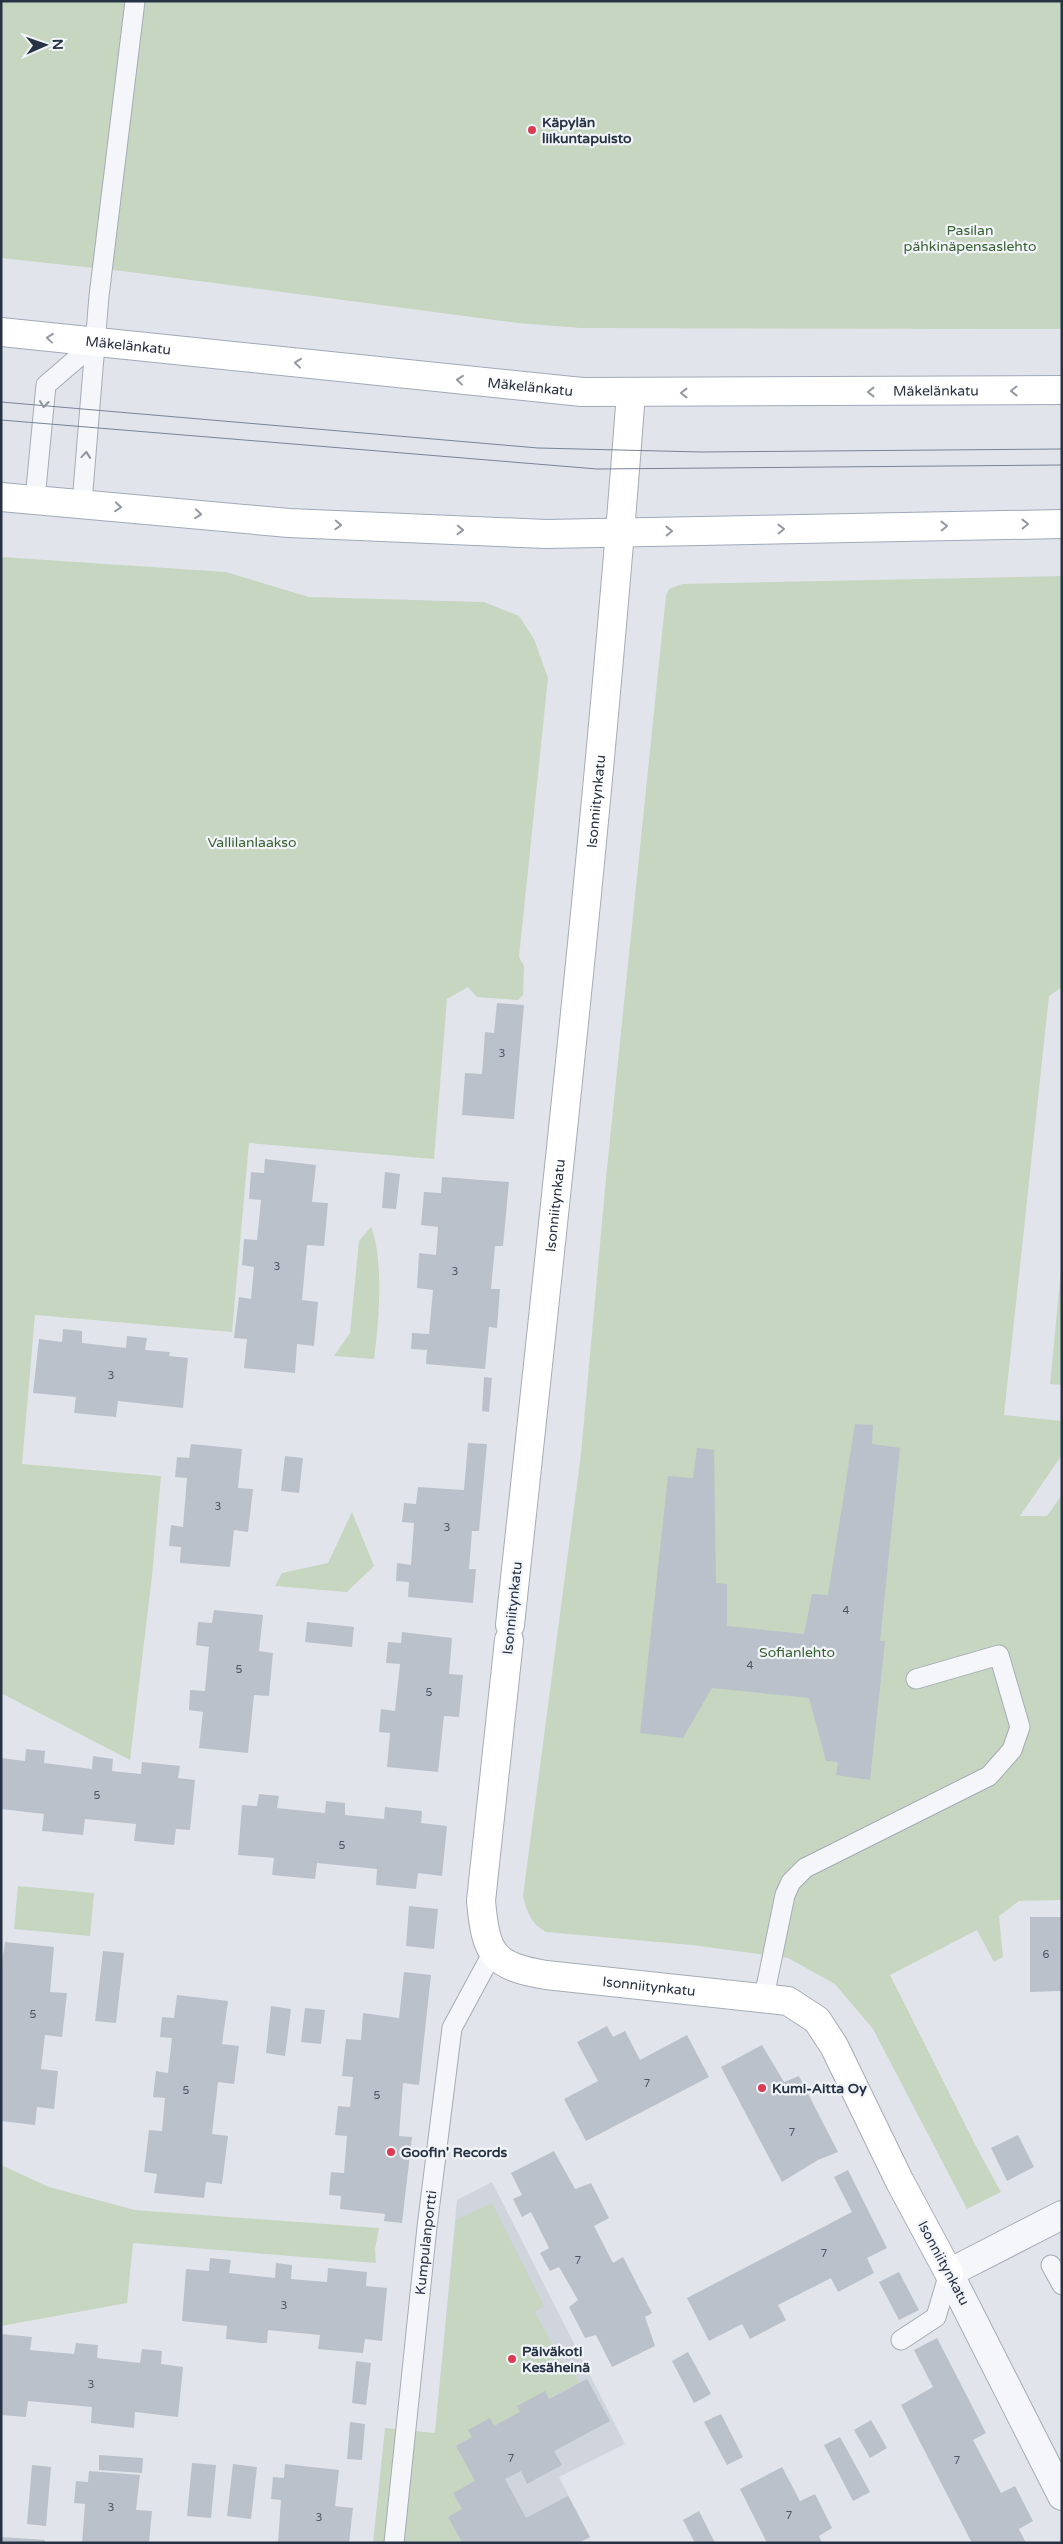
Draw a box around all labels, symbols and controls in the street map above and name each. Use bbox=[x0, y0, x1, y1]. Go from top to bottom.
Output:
north arrow bbox=[20, 20, 70, 70]
text: N bbox=[49, 39, 66, 50]
place label: Käpylän liikuntapuisto bbox=[542, 114, 632, 147]
marker: Käpylän liikuntapuisto bbox=[526, 124, 538, 136]
park label: Pasilan pähkinäpensaslehto bbox=[904, 222, 1036, 255]
one-way arrow bbox=[45, 333, 53, 344]
street label: Mäkelänkatu bbox=[85, 333, 172, 359]
one-way arrow bbox=[294, 358, 302, 369]
one-way arrow bbox=[456, 374, 464, 385]
street label: Mäkelänkatu bbox=[487, 374, 574, 400]
street label: Mäkelänkatu bbox=[893, 382, 979, 400]
one-way arrow bbox=[1009, 386, 1017, 396]
one-way arrow bbox=[867, 387, 874, 397]
one-way arrow bbox=[680, 388, 688, 398]
one-way arrow bbox=[39, 400, 50, 408]
one-way arrow bbox=[81, 451, 92, 459]
one-way arrow bbox=[115, 501, 123, 512]
one-way arrow bbox=[194, 508, 202, 519]
one-way arrow bbox=[1022, 519, 1030, 529]
one-way arrow bbox=[334, 520, 342, 531]
one-way arrow bbox=[940, 520, 948, 531]
one-way arrow bbox=[778, 524, 786, 534]
one-way arrow bbox=[457, 525, 465, 536]
one-way arrow bbox=[666, 526, 674, 536]
street label: Isonniitynkatu bbox=[583, 754, 609, 849]
park label: Vallilanlaakso bbox=[207, 834, 297, 851]
house number: 3 bbox=[499, 1047, 506, 1060]
street label: Isonniitynkatu bbox=[542, 1158, 569, 1253]
house number: 3 bbox=[274, 1260, 281, 1273]
house number: 3 bbox=[452, 1265, 459, 1278]
house number: 3 bbox=[108, 1369, 115, 1382]
house number: 3 bbox=[215, 1500, 222, 1513]
house number: 3 bbox=[444, 1521, 451, 1534]
street label: Isonniitynkatu bbox=[499, 1561, 526, 1655]
house number: 4 bbox=[843, 1604, 850, 1617]
park label: Sofianlehto bbox=[759, 1644, 835, 1661]
house number: 4 bbox=[747, 1659, 754, 1672]
house number: 5 bbox=[236, 1663, 243, 1676]
house number: 5 bbox=[426, 1686, 433, 1699]
house number: 5 bbox=[94, 1789, 101, 1802]
house number: 5 bbox=[339, 1839, 346, 1852]
house number: 6 bbox=[1043, 1948, 1050, 1961]
street label: Isonniitynkatu bbox=[601, 1973, 696, 2000]
house number: 5 bbox=[30, 2008, 37, 2021]
house number: 7 bbox=[644, 2077, 651, 2090]
place label: Kumi-Aitta Oy bbox=[772, 2080, 867, 2097]
marker: Kumi-Aitta Oy bbox=[756, 2082, 768, 2094]
house number: 5 bbox=[183, 2084, 190, 2097]
house number: 5 bbox=[374, 2089, 381, 2102]
house number: 7 bbox=[789, 2126, 796, 2139]
place label: Goofin' Records bbox=[401, 2144, 508, 2161]
marker: Goofin' Records bbox=[385, 2146, 397, 2158]
street label: Kumpulanportti bbox=[412, 2190, 441, 2296]
street label: Isonniitynkatu bbox=[914, 2218, 973, 2308]
house number: 7 bbox=[821, 2247, 828, 2260]
house number: 7 bbox=[575, 2254, 582, 2267]
house number: 3 bbox=[281, 2299, 288, 2312]
place label: Päiväkoti Kesäheinä bbox=[522, 2343, 590, 2376]
marker: Päiväkoti Kesäheinä bbox=[506, 2353, 518, 2365]
house number: 3 bbox=[88, 2378, 95, 2391]
house number: 7 bbox=[508, 2452, 515, 2465]
house number: 7 bbox=[954, 2454, 961, 2467]
house number: 3 bbox=[108, 2501, 115, 2514]
house number: 7 bbox=[786, 2509, 793, 2522]
house number: 3 bbox=[316, 2511, 323, 2524]

